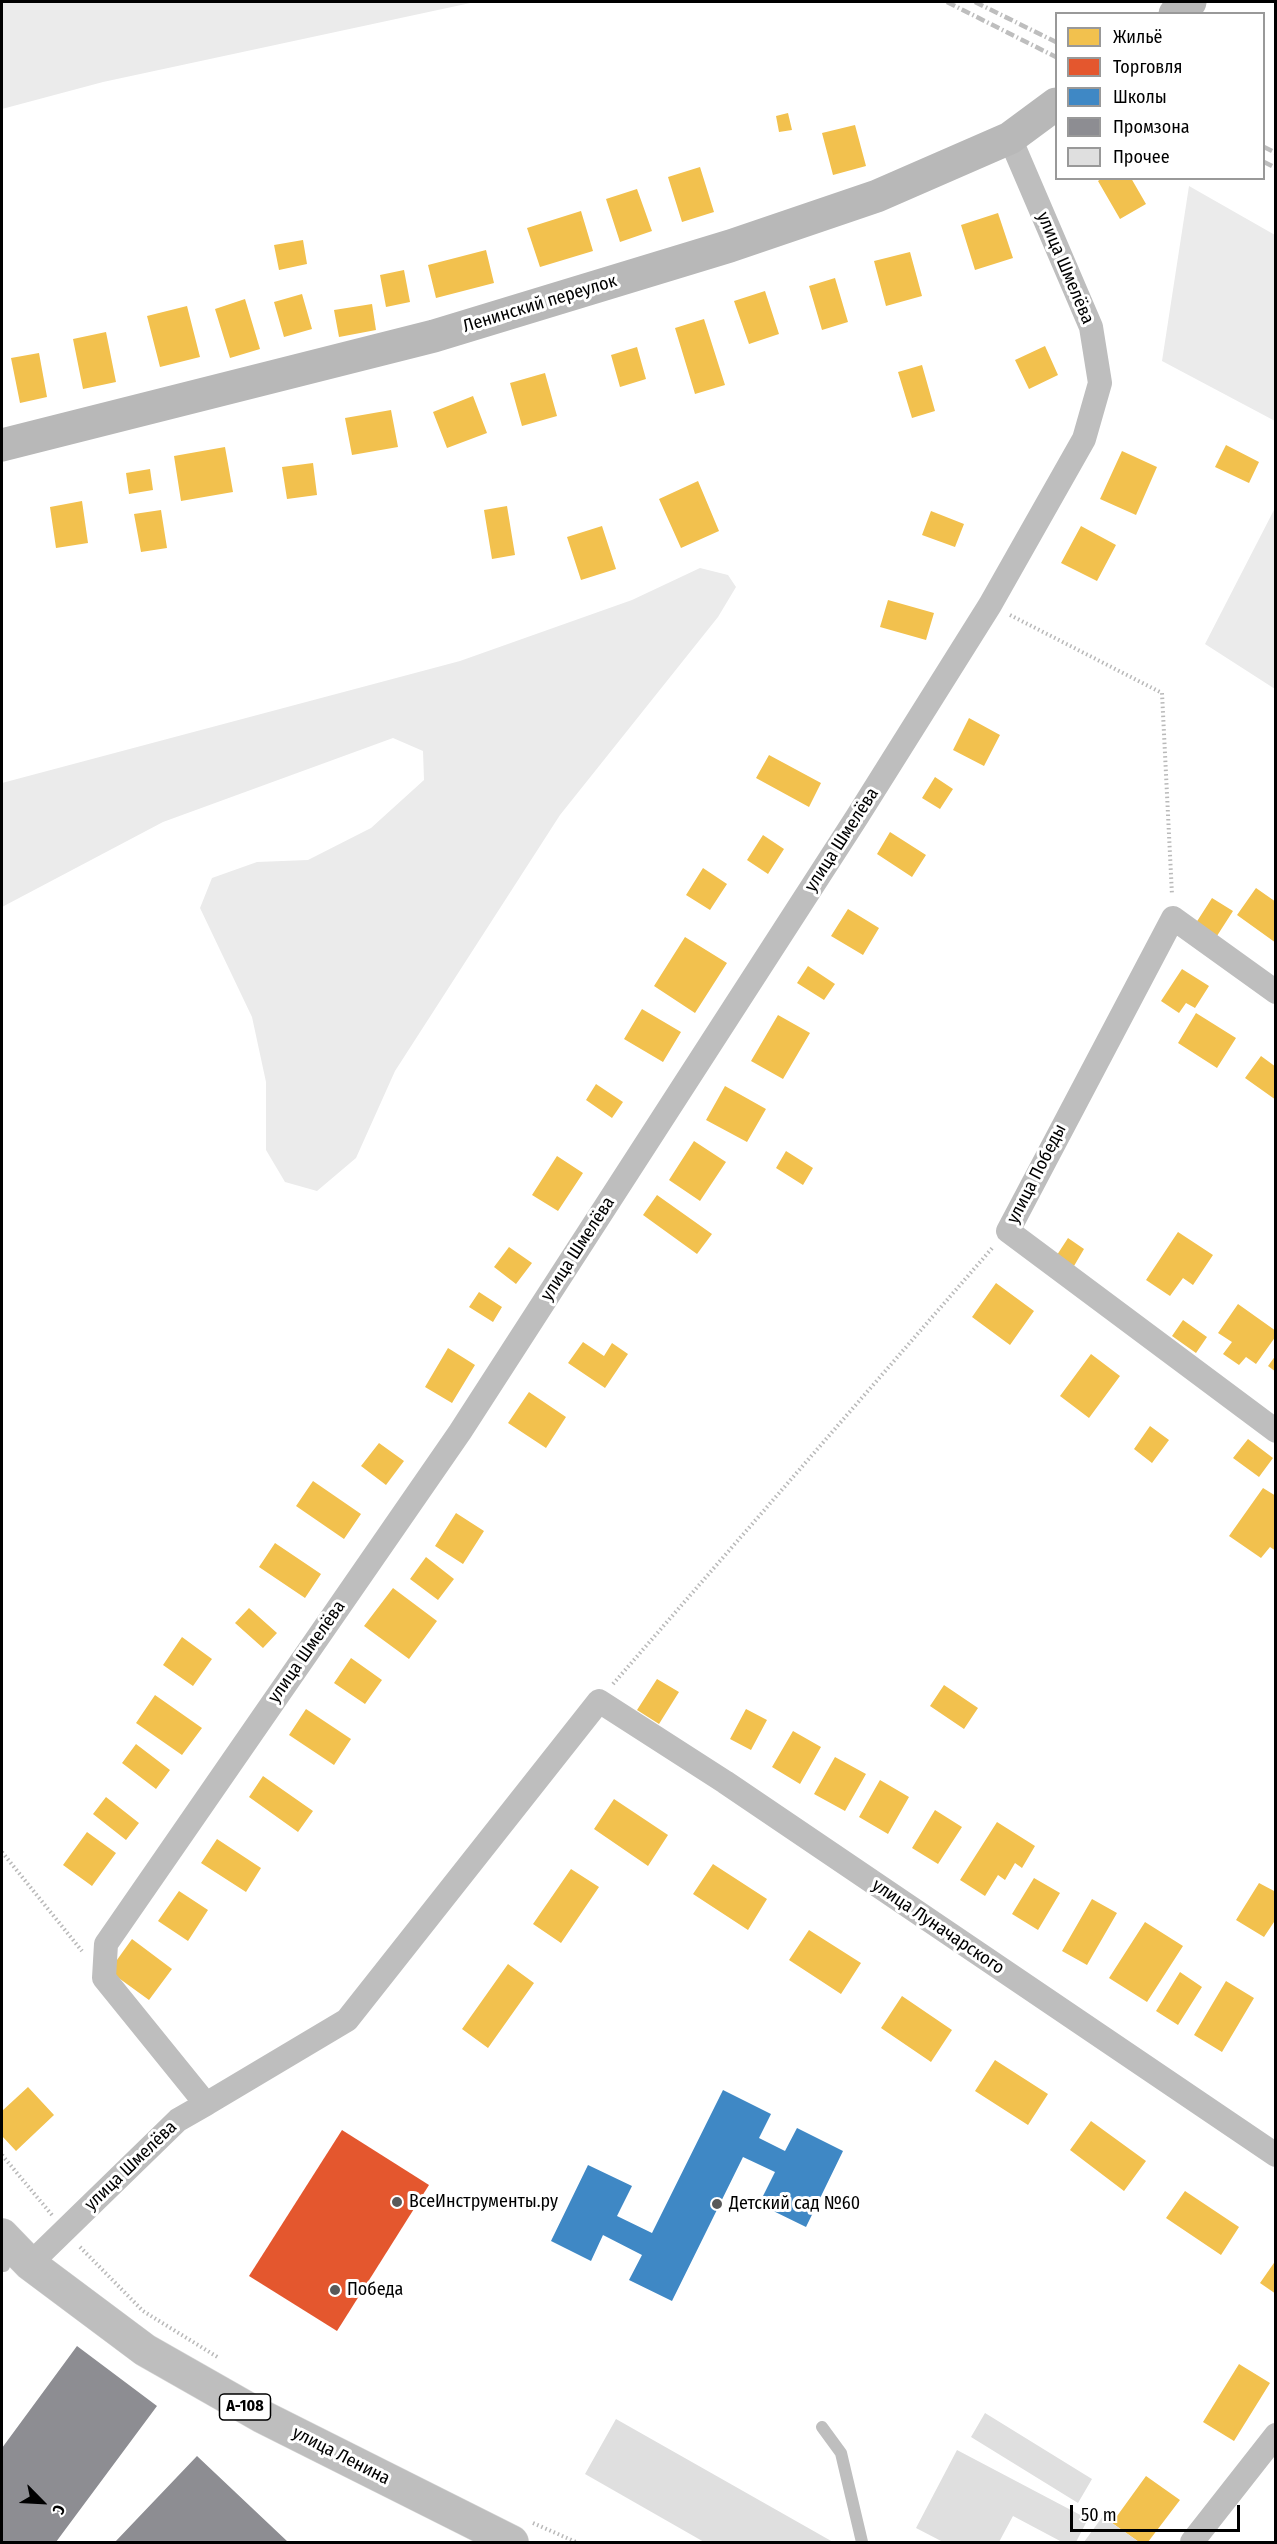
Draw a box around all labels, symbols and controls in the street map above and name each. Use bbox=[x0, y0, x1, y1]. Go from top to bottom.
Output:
legend bbox=[1055, 12, 1265, 180]
text: Жильё bbox=[1113, 26, 1163, 48]
text: Торговля bbox=[1113, 56, 1182, 78]
text: Школы bbox=[1113, 86, 1167, 108]
text: Промзона bbox=[1113, 116, 1190, 138]
text: Прочее bbox=[1113, 146, 1170, 168]
street label: улица Шмелёва bbox=[1032, 209, 1098, 327]
street label: Ленинский переулок bbox=[460, 270, 620, 338]
street label: улица Шмелёва bbox=[800, 784, 884, 896]
street label: улица Победы bbox=[1003, 1121, 1071, 1227]
street label: улица Шмелёва bbox=[536, 1193, 620, 1305]
street label: улица Шмелёва bbox=[264, 1597, 350, 1707]
street label: улица Луначарского bbox=[868, 1875, 1008, 1979]
street label: улица Шмелёва bbox=[80, 2117, 182, 2215]
place label: ВсеИнструменты.ру bbox=[409, 2191, 558, 2213]
place label: Детский сад №60 bbox=[729, 2193, 860, 2215]
marker: ВсеИнструменты.ру bbox=[390, 2195, 404, 2209]
marker: Детский сад №60 bbox=[710, 2197, 724, 2211]
place label: Победа bbox=[347, 2279, 403, 2301]
marker: Победа bbox=[328, 2283, 342, 2297]
road number: А-108 bbox=[220, 2394, 270, 2420]
street label: улица Ленина bbox=[289, 2422, 393, 2490]
north arrow bbox=[12, 2472, 72, 2532]
scale bar bbox=[1073, 2493, 1242, 2531]
text: С bbox=[49, 2502, 69, 2517]
text: 50 m bbox=[1081, 2504, 1117, 2526]

